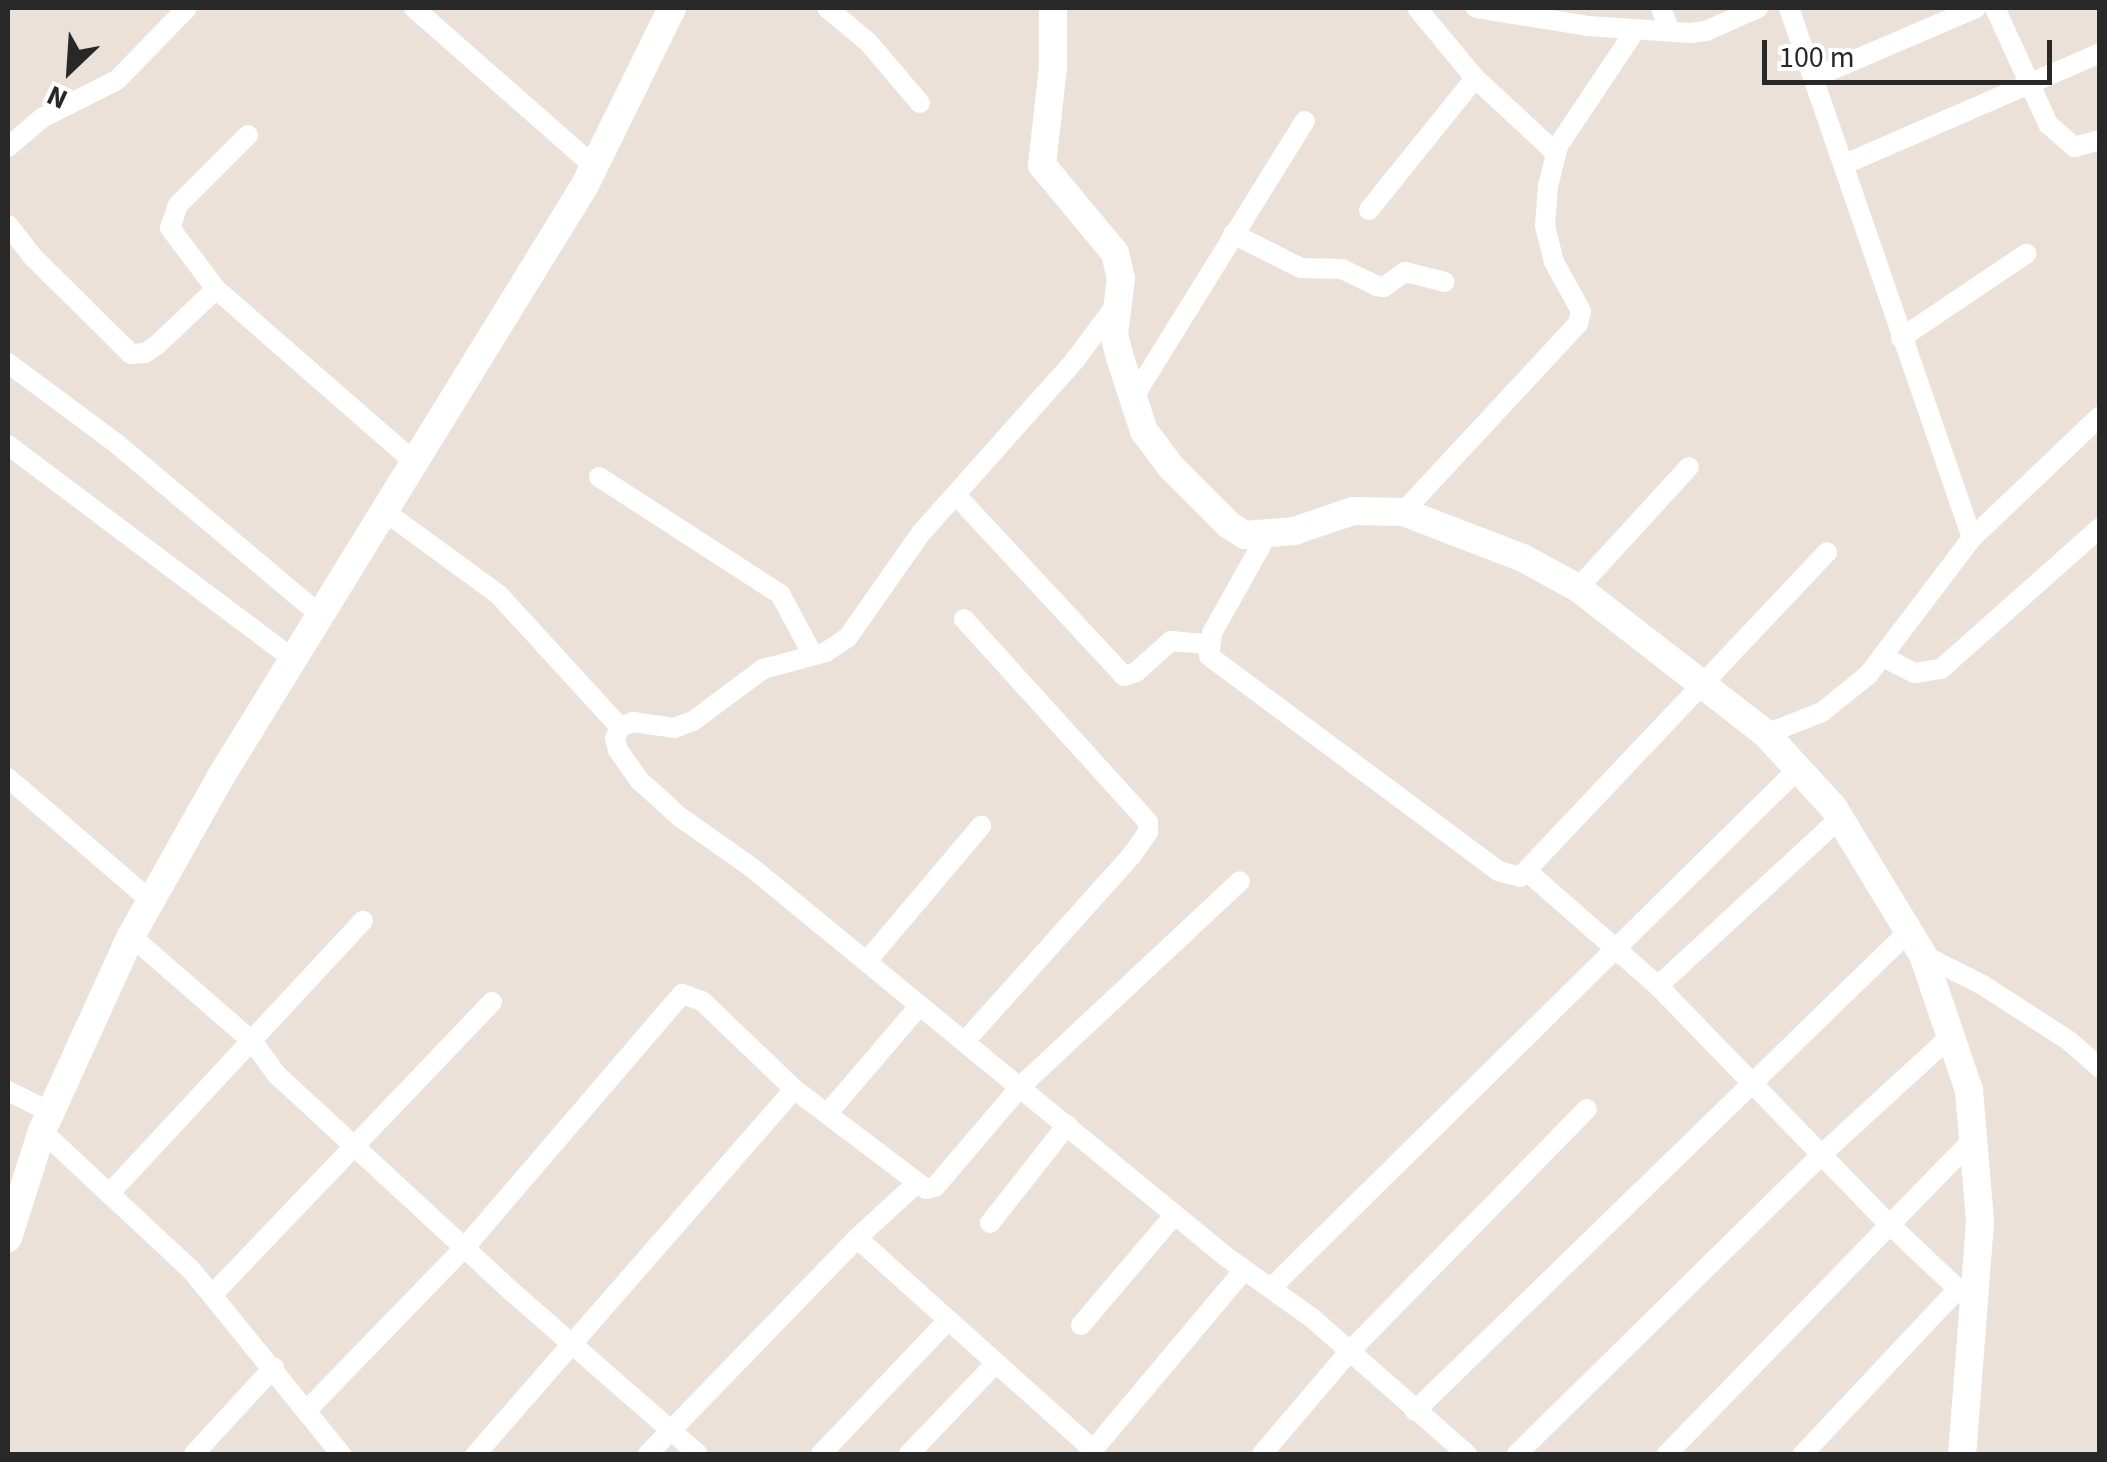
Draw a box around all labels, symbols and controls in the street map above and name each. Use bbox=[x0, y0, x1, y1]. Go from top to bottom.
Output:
north arrow bbox=[20, 20, 120, 120]
scale bar bbox=[1767, 20, 2057, 82]
text: 100 m bbox=[1779, 36, 1855, 79]
text: N bbox=[40, 75, 74, 119]

